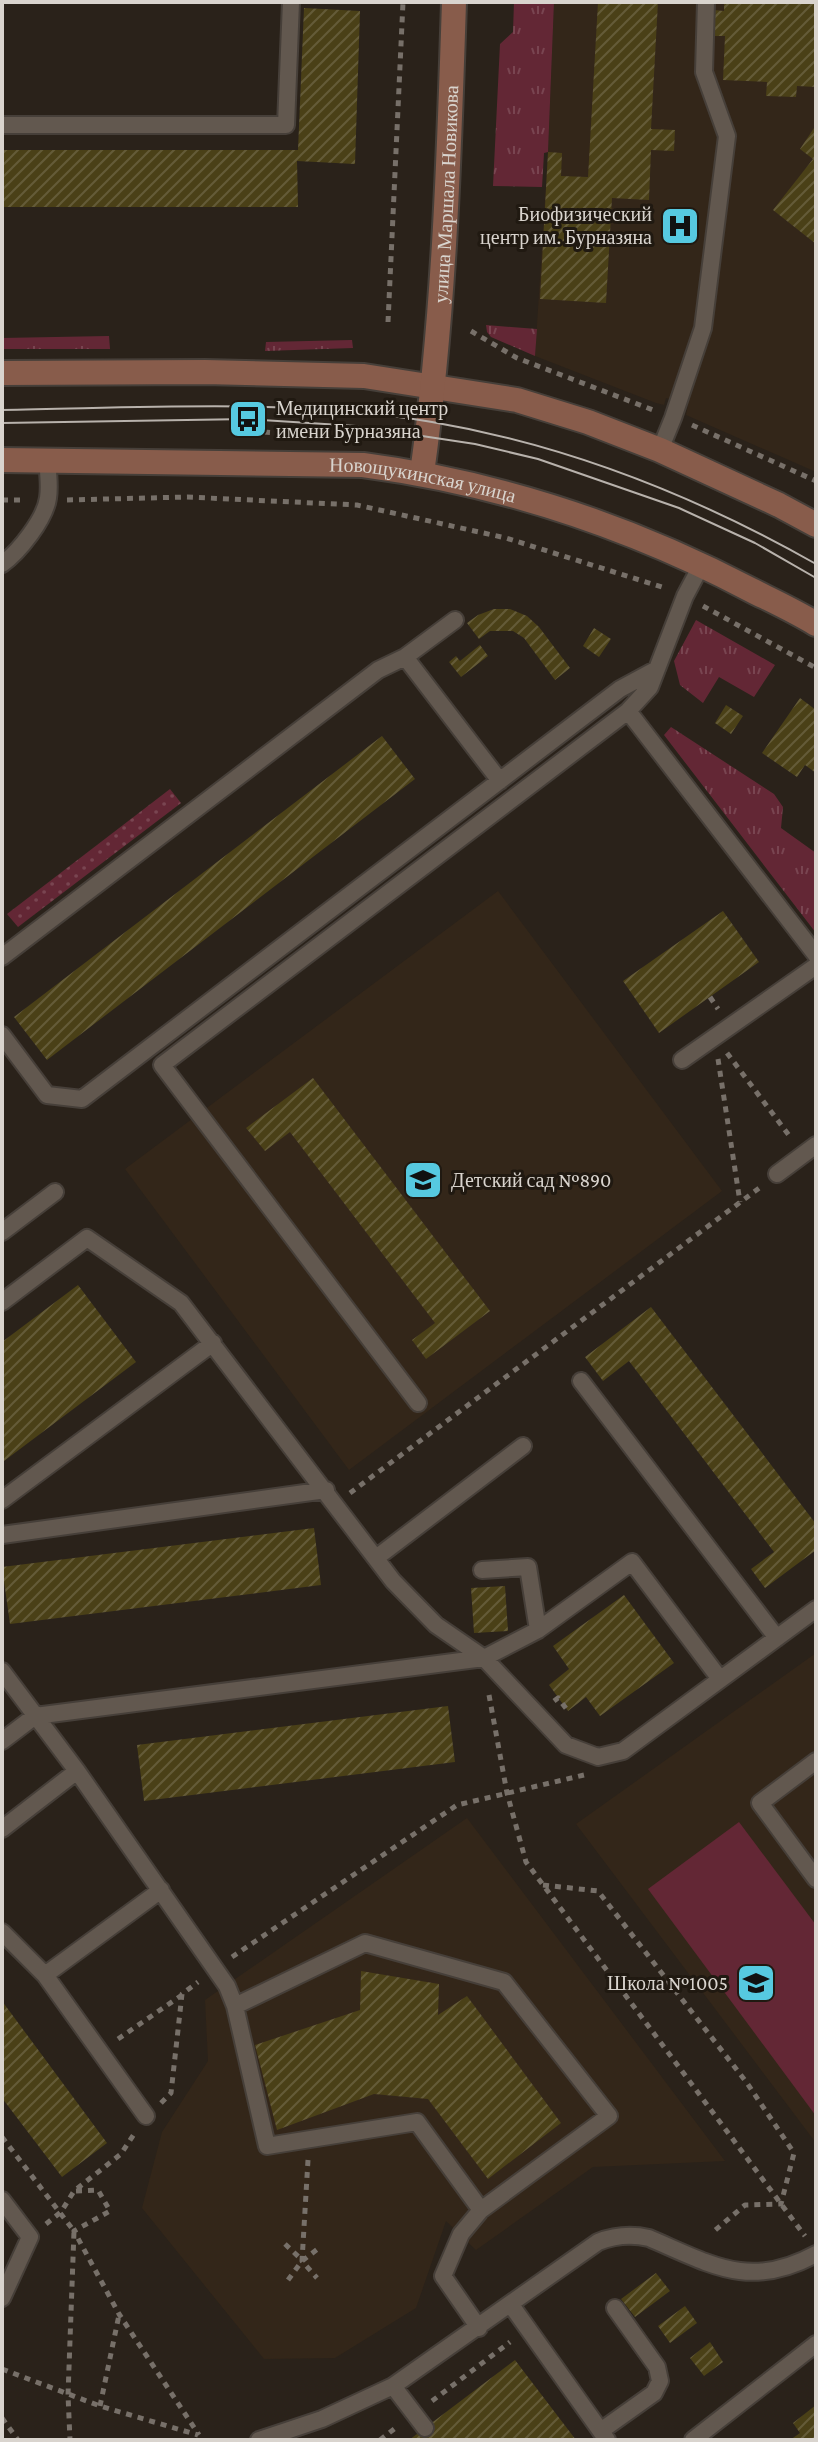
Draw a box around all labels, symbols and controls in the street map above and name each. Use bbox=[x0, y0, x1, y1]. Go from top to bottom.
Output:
street label: улица Маршала Новикова bbox=[429, 85, 462, 304]
place label: Биофизический центр им. Бурназяна bbox=[480, 203, 652, 249]
hospital icon: Биофизический центр им. Бурназяна bbox=[659, 205, 701, 247]
place label: Медицинский центр имени Бурназяна bbox=[276, 397, 448, 443]
bus stop icon: Медицинский центр имени Бурназяна bbox=[227, 398, 269, 440]
street label: Новощукинская улица bbox=[329, 454, 519, 507]
school or university icon: Детский сад №890 bbox=[402, 1159, 444, 1201]
place label: Детский сад №890 bbox=[451, 1169, 611, 1192]
school or university icon: Школа №1005 bbox=[735, 1962, 777, 2004]
place label: Школа №1005 bbox=[607, 1972, 728, 1994]

